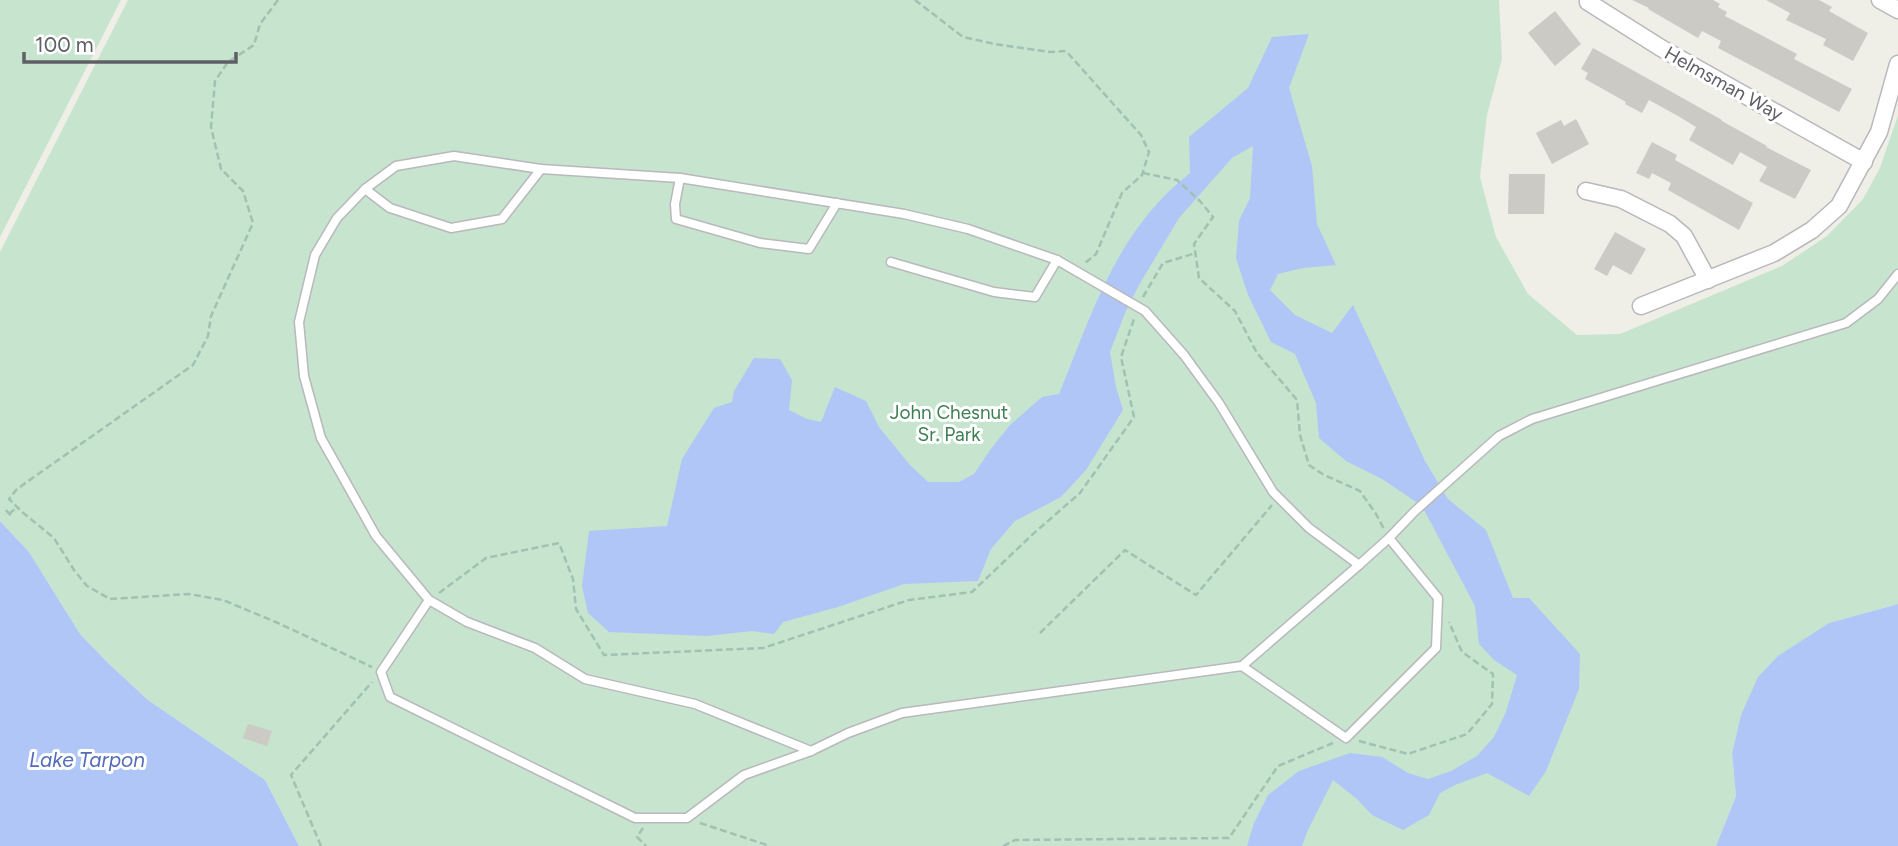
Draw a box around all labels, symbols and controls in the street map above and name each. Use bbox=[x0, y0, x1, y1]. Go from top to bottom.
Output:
scale bar bbox=[24, 21, 236, 65]
text: 100 m bbox=[35, 32, 94, 57]
street label: Helmsman Way bbox=[1660, 41, 1787, 125]
park label: John Chesnut Sr. Park bbox=[890, 401, 1008, 446]
water label: Lake Tarpon bbox=[29, 747, 145, 772]

